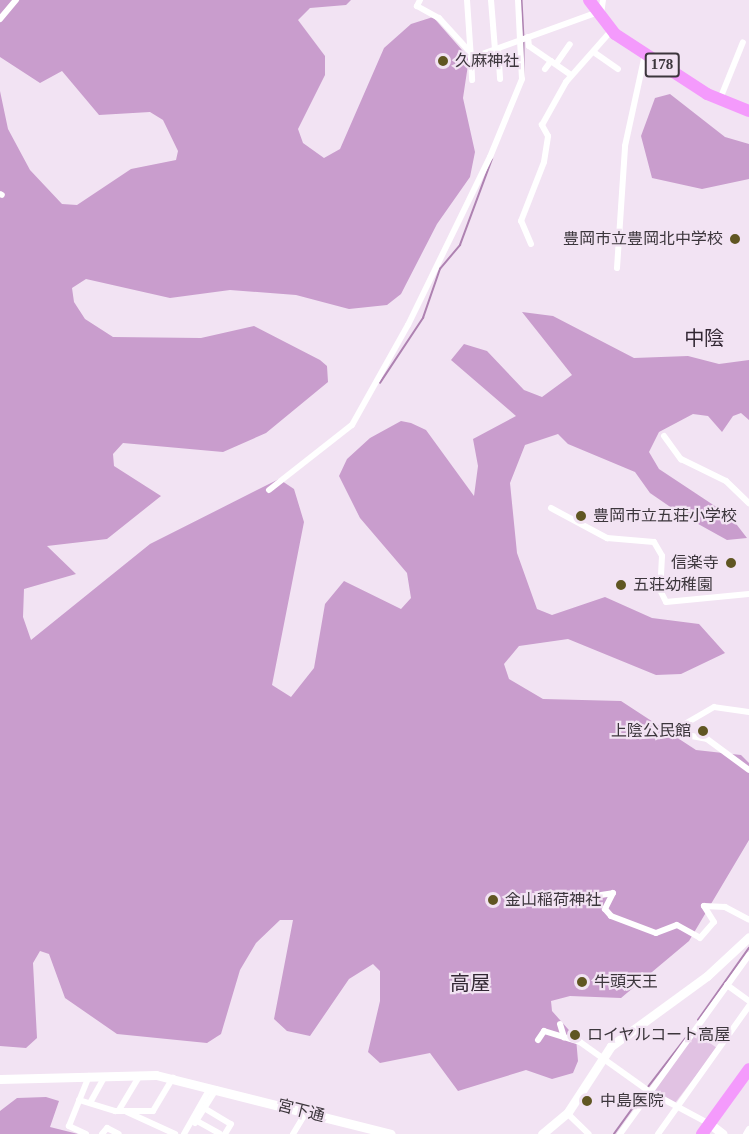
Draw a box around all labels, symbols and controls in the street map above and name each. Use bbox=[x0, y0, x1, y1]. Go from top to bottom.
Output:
place label: 久麻神社 bbox=[455, 51, 519, 71]
road number: 178 bbox=[644, 53, 680, 77]
marker: 久麻神社 bbox=[436, 54, 450, 68]
place label: 豊岡市立豊岡北中学校 bbox=[563, 229, 723, 249]
marker: 豊岡市立豊岡北中学校 bbox=[728, 232, 742, 246]
district label: 中陰 bbox=[684, 326, 724, 350]
place label: 豊岡市立五荘小学校 bbox=[593, 506, 737, 526]
marker: 豊岡市立五荘小学校 bbox=[574, 509, 588, 523]
place label: 信楽寺 bbox=[671, 553, 719, 573]
marker: 信楽寺 bbox=[724, 556, 738, 570]
place label: 五荘幼稚園 bbox=[633, 575, 713, 595]
marker: 五荘幼稚園 bbox=[614, 578, 628, 592]
place label: 上陰公民館 bbox=[611, 721, 691, 741]
marker: 上陰公民館 bbox=[696, 724, 710, 738]
place label: 金山稲荷神社 bbox=[505, 890, 601, 910]
marker: 金山稲荷神社 bbox=[486, 893, 500, 907]
district label: 高屋 bbox=[450, 971, 490, 995]
place label: 牛頭天王 bbox=[594, 972, 658, 992]
marker: 牛頭天王 bbox=[575, 975, 589, 989]
place label: ロイヤルコート高屋 bbox=[587, 1025, 731, 1045]
marker: ロイヤルコート高屋 bbox=[568, 1028, 582, 1042]
place label: 中島医院 bbox=[600, 1091, 664, 1111]
marker: 中島医院 bbox=[578, 1092, 596, 1110]
street label: 宮下通 bbox=[275, 1096, 327, 1126]

